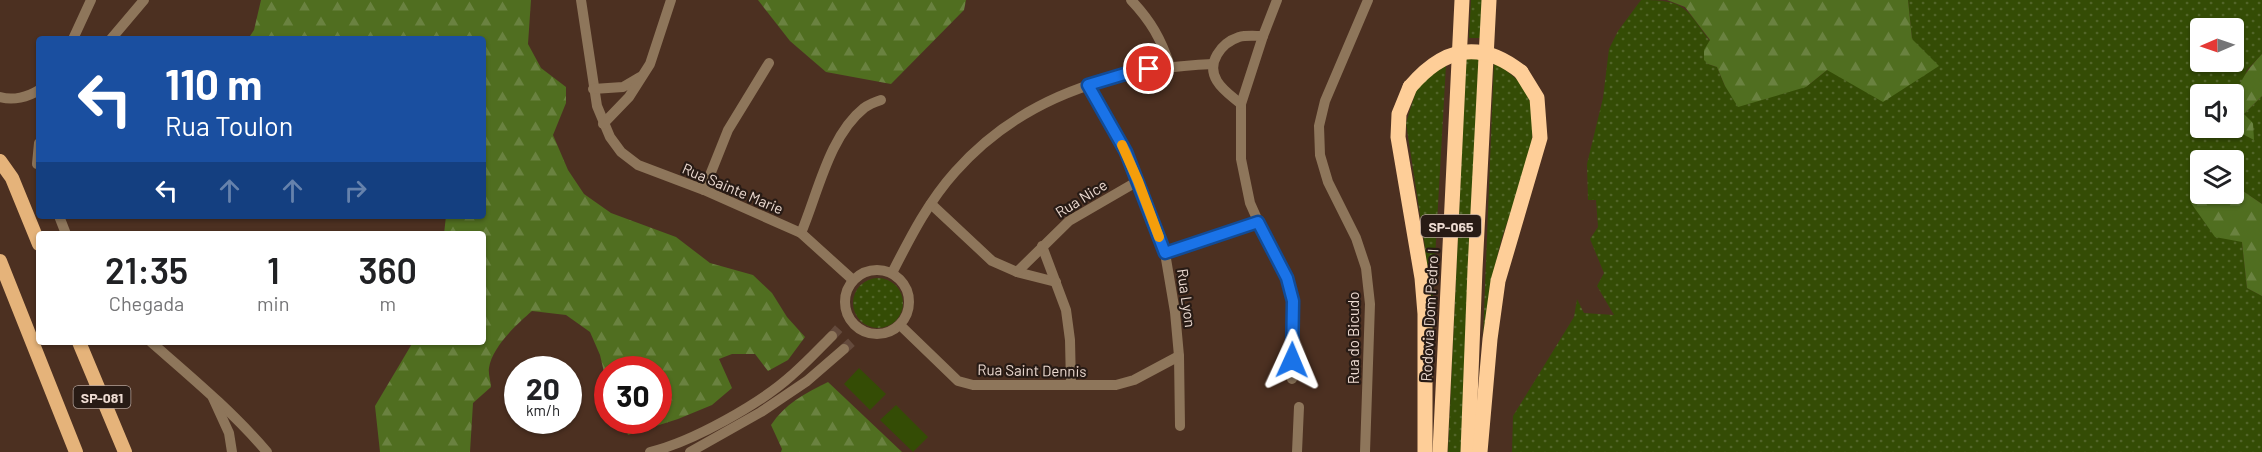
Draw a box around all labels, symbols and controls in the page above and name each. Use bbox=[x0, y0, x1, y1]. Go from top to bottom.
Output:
north arrow bbox=[2190, 18, 2244, 72]
map controls bbox=[2190, 18, 2244, 204]
pin bbox=[1123, 43, 1174, 94]
icon: arrive bbox=[1132, 52, 1165, 85]
text: 110 m bbox=[165, 58, 262, 108]
icon: left bbox=[66, 60, 144, 138]
button: sound bbox=[2190, 84, 2244, 138]
text: Rua Toulon bbox=[165, 109, 293, 141]
button: layers bbox=[2190, 150, 2244, 204]
street label: Rua Sainte Marie bbox=[680, 159, 786, 217]
icon: left bbox=[150, 174, 183, 207]
icon: ahead bbox=[213, 174, 246, 207]
icon: ahead bbox=[276, 174, 309, 207]
icon: right bbox=[339, 174, 372, 207]
street label: Rua Nice bbox=[1052, 175, 1110, 221]
road number: SP-065 bbox=[1421, 215, 1481, 237]
text: 21:35 bbox=[105, 248, 188, 291]
text: 1 bbox=[267, 248, 280, 291]
text: 360 bbox=[358, 248, 417, 291]
street label: Rodovia Dom Pedro I bbox=[1417, 248, 1441, 382]
street label: Rua Lyon bbox=[1174, 267, 1200, 329]
text: Chegada bbox=[109, 291, 184, 315]
text: min bbox=[257, 291, 290, 315]
text: m bbox=[379, 291, 396, 315]
street label: Rua do Bicudo bbox=[1344, 292, 1362, 384]
position arrow bbox=[1260, 328, 1324, 392]
speed limit sign: 30 bbox=[594, 356, 672, 434]
street label: Rua Saint Dennis bbox=[977, 360, 1087, 380]
text: 20 bbox=[526, 370, 560, 406]
road number: SP-081 bbox=[74, 386, 130, 408]
text: km/h bbox=[526, 401, 560, 419]

